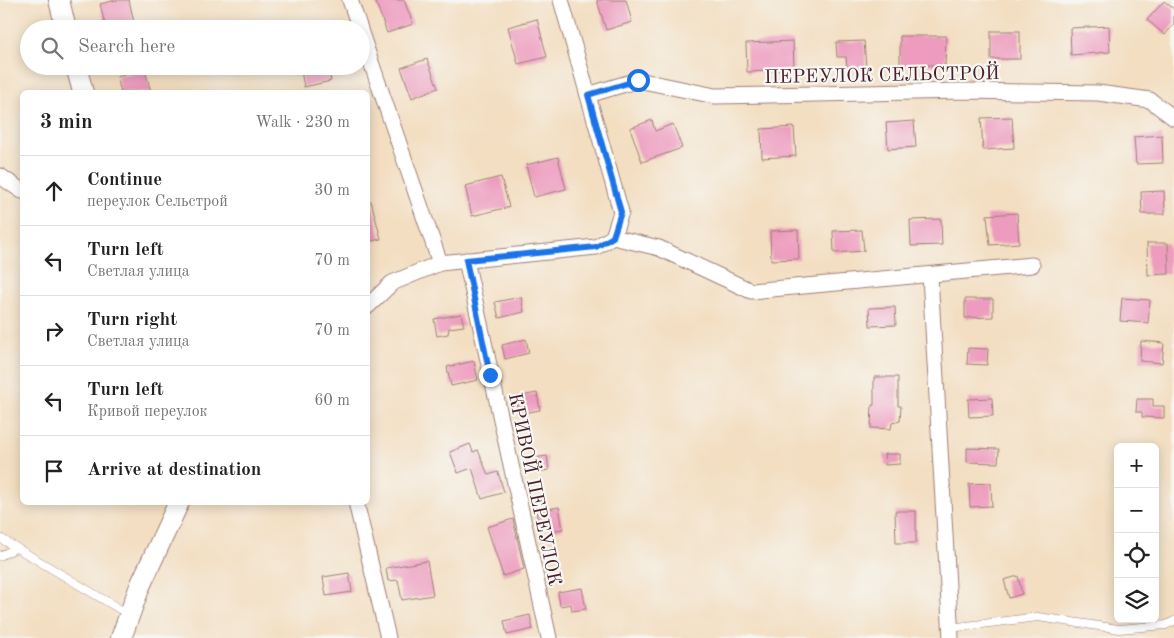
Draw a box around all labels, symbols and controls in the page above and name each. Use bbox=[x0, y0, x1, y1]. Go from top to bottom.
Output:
search box bbox=[20, 20, 370, 75]
icon: search bbox=[38, 34, 66, 62]
text: Search here bbox=[78, 38, 175, 57]
street label: ПЕРЕУЛОК СЕЛЬСТРОЙ bbox=[764, 61, 1000, 88]
route start bbox=[627, 69, 650, 92]
text: 3 min bbox=[40, 112, 93, 133]
text: Walk · 230 m bbox=[255, 115, 350, 131]
text: Continue bbox=[87, 171, 162, 190]
icon: ahead bbox=[40, 177, 68, 205]
text: 30 m bbox=[314, 183, 350, 199]
text: переулок Сельстрой bbox=[87, 194, 228, 210]
text: Turn left bbox=[87, 241, 164, 260]
icon: left bbox=[40, 247, 68, 275]
text: 70 m bbox=[314, 253, 350, 269]
text: Светлая улица bbox=[87, 264, 190, 280]
text: Turn right bbox=[87, 311, 177, 330]
icon: right bbox=[40, 317, 68, 345]
text: 70 m bbox=[314, 323, 350, 339]
text: Светлая улица bbox=[87, 334, 190, 350]
route end bbox=[479, 364, 502, 387]
text: Turn left bbox=[87, 381, 164, 400]
icon: left bbox=[40, 387, 68, 415]
street label: КРИВОЙ ПЕРЕУЛОК bbox=[504, 390, 567, 588]
text: 60 m bbox=[314, 393, 350, 409]
text: Кривой переулок bbox=[87, 404, 208, 420]
map controls bbox=[1114, 443, 1159, 623]
button: + bbox=[1114, 443, 1159, 488]
icon: arrive bbox=[40, 457, 68, 485]
text: Arrive at destination bbox=[87, 461, 261, 480]
button: − bbox=[1114, 488, 1159, 533]
button: locate bbox=[1114, 533, 1159, 578]
button: layers bbox=[1114, 578, 1159, 623]

